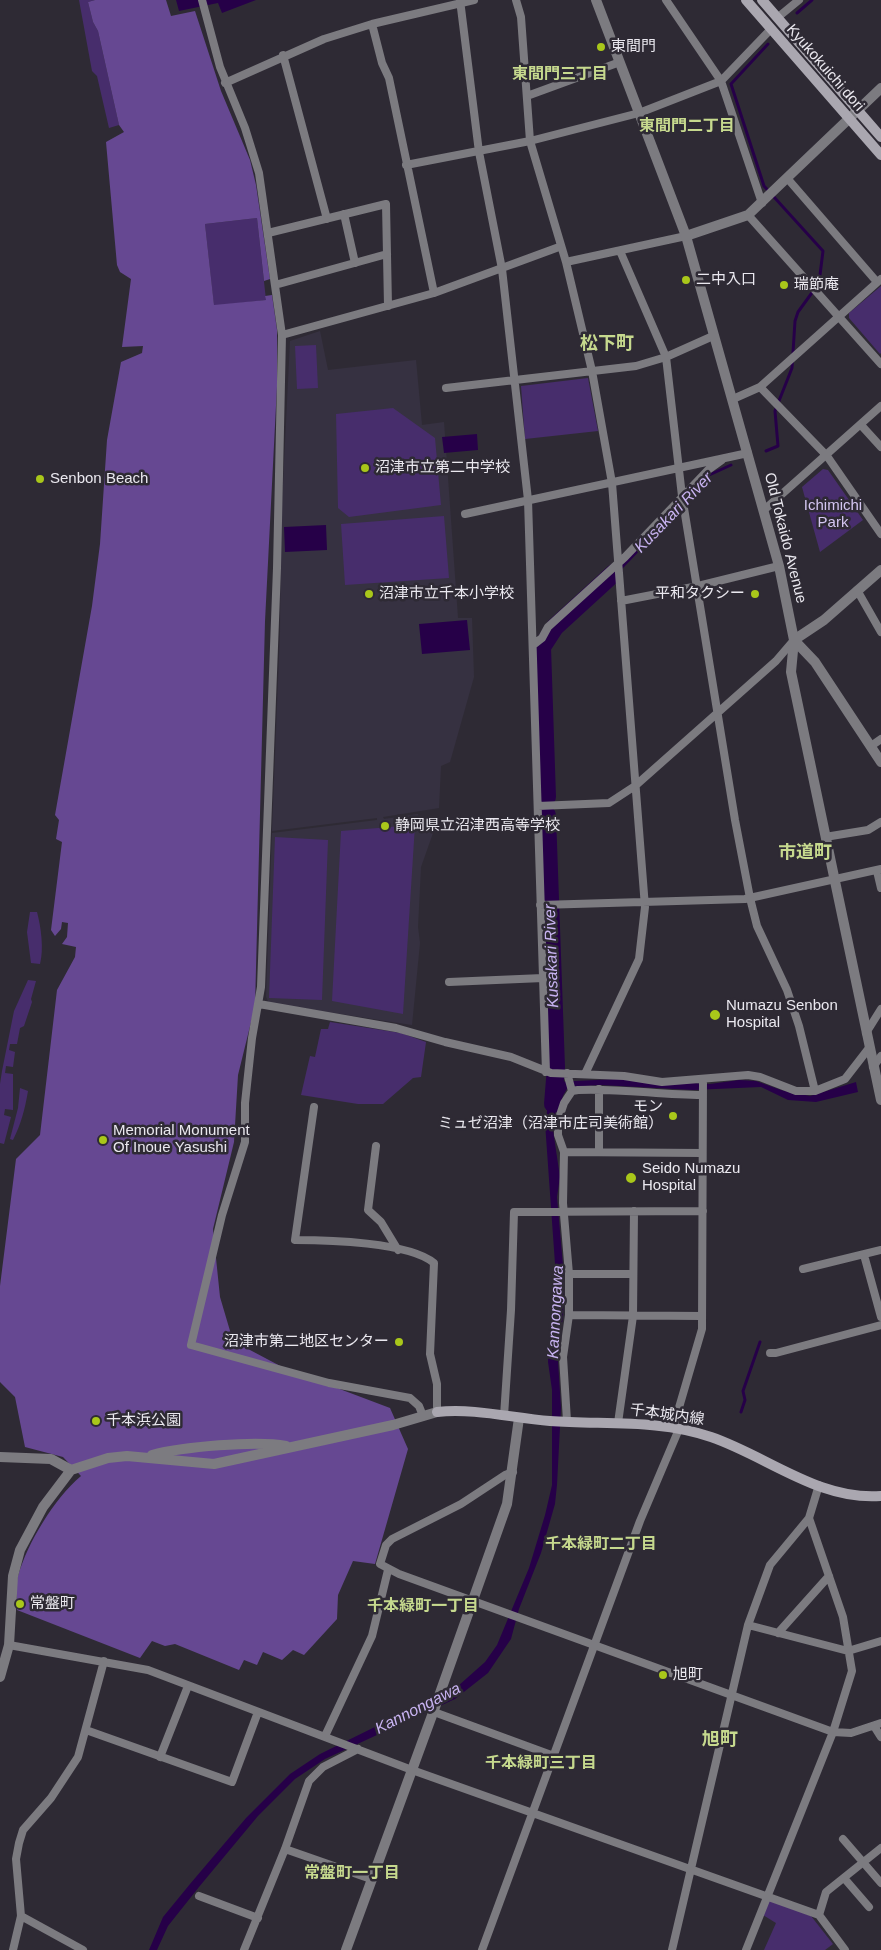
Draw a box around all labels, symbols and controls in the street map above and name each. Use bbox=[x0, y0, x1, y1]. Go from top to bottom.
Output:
street label: Kyukokuichi dori bbox=[782, 21, 868, 115]
place label: 東間門 bbox=[611, 38, 656, 56]
marker: 東間門 bbox=[595, 41, 607, 53]
district label: 東間門三丁目 bbox=[512, 65, 608, 85]
district label: 東間門二丁目 bbox=[639, 117, 735, 137]
place label: 二中入口 bbox=[696, 271, 756, 289]
marker: 二中入口 bbox=[680, 274, 692, 286]
place label: 瑞節庵 bbox=[794, 276, 839, 294]
marker: 瑞節庵 bbox=[778, 279, 790, 291]
district label: 松下町 bbox=[580, 333, 634, 355]
place label: 沼津市立第二中学校 bbox=[375, 459, 510, 477]
marker: 沼津市立第二中学校 bbox=[359, 462, 371, 474]
water label: Kusakari River bbox=[631, 469, 717, 557]
place label: Senbon Beach bbox=[50, 470, 148, 488]
street label: Old Tokaido Avenue bbox=[760, 471, 810, 605]
marker: Senbon Beach bbox=[34, 473, 46, 485]
park label: Ichimichi Park bbox=[804, 497, 862, 532]
place label: 沼津市立千本小学校 bbox=[379, 585, 514, 603]
place label: 平和タクシー bbox=[655, 585, 745, 603]
marker: 沼津市立千本小学校 bbox=[363, 588, 375, 600]
marker: 平和タクシー bbox=[749, 588, 761, 600]
place label: 静岡県立沼津西高等学校 bbox=[395, 817, 560, 835]
marker: 静岡県立沼津西高等学校 bbox=[379, 820, 391, 832]
district label: 市道町 bbox=[778, 842, 832, 864]
water label: Kusakari River bbox=[541, 904, 563, 1008]
place label: Numazu Senbon Hospital bbox=[726, 997, 838, 1032]
marker: Numazu Senbon Hospital bbox=[708, 1008, 722, 1022]
place label: モン ミュゼ沼津（沼津市庄司美術館） bbox=[438, 1098, 663, 1133]
marker: モン ミュゼ沼津（沼津市庄司美術館） bbox=[667, 1110, 679, 1122]
place label: Memorial Monument Of Inoue Yasushi bbox=[113, 1122, 250, 1157]
marker: Memorial Monument Of Inoue Yasushi bbox=[97, 1134, 109, 1146]
place label: Seido Numazu Hospital bbox=[642, 1160, 740, 1195]
marker: Seido Numazu Hospital bbox=[624, 1171, 638, 1185]
water label: Kannongawa bbox=[544, 1265, 568, 1359]
place label: 沼津市第二地区センター bbox=[224, 1333, 389, 1351]
marker: 沼津市第二地区センター bbox=[393, 1336, 405, 1348]
street label: 千本城内線 bbox=[629, 1401, 705, 1429]
place label: 千本浜公園 bbox=[106, 1412, 181, 1430]
marker: 千本浜公園 bbox=[90, 1415, 102, 1427]
district label: 千本緑町二丁目 bbox=[545, 1535, 657, 1555]
place label: 常盤町 bbox=[30, 1595, 75, 1613]
district label: 千本緑町一丁目 bbox=[367, 1597, 479, 1617]
marker: 常盤町 bbox=[14, 1598, 26, 1610]
place label: 旭町 bbox=[673, 1666, 703, 1684]
marker: 旭町 bbox=[657, 1669, 669, 1681]
water label: Kannongawa bbox=[372, 1679, 464, 1739]
district label: 旭町 bbox=[702, 1729, 738, 1751]
district label: 千本緑町三丁目 bbox=[485, 1754, 597, 1774]
district label: 常盤町一丁目 bbox=[304, 1864, 400, 1884]

